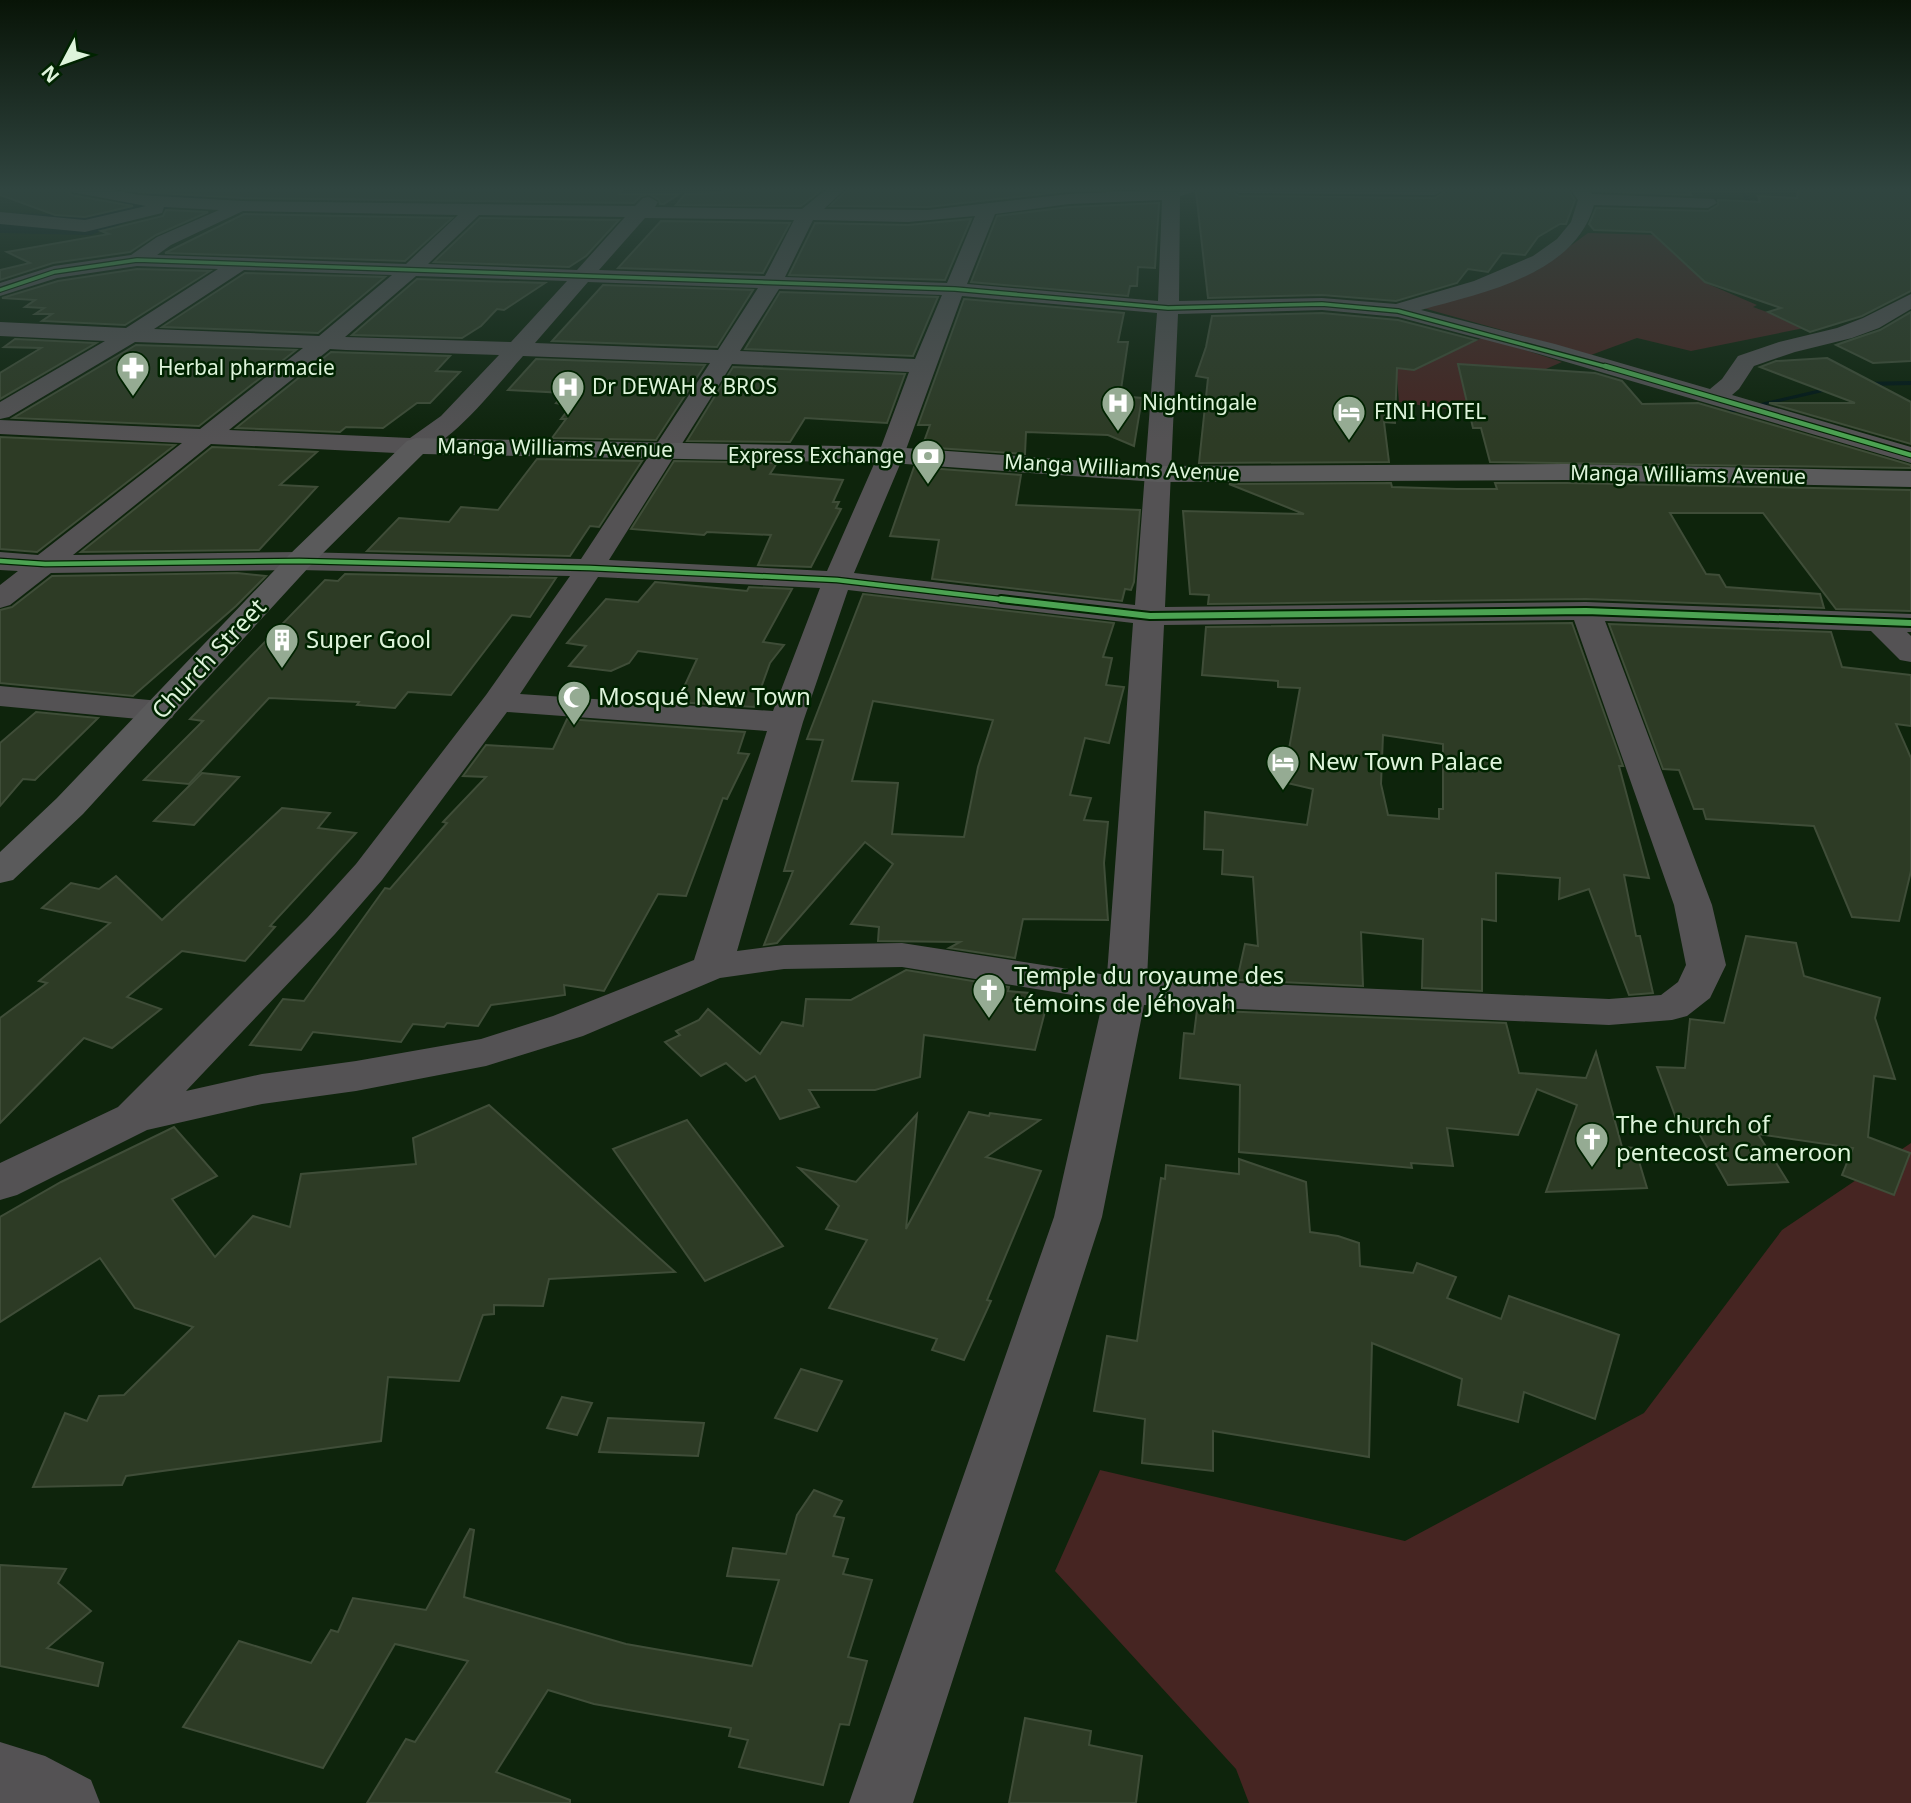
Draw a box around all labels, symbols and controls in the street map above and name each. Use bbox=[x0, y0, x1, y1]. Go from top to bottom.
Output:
north arrow bbox=[28, 28, 98, 98]
text: N bbox=[35, 60, 65, 89]
pharmacy icon: Herbal pharmacie bbox=[114, 349, 152, 398]
place label: Herbal pharmacie bbox=[158, 353, 335, 381]
hospital icon: Dr DEWAH & BROS bbox=[549, 368, 587, 417]
place label: Dr DEWAH & BROS bbox=[592, 372, 777, 400]
hospital icon: Nightingale bbox=[1099, 384, 1137, 433]
place label: Nightingale bbox=[1142, 388, 1257, 416]
hotel icon: FINI HOTEL bbox=[1330, 393, 1368, 442]
place label: FINI HOTEL bbox=[1374, 397, 1486, 425]
street label: Manga Williams Avenue bbox=[437, 431, 673, 463]
bank icon: Express Exchange bbox=[909, 437, 947, 486]
place label: Express Exchange bbox=[728, 441, 904, 469]
street label: Manga Williams Avenue bbox=[1004, 447, 1241, 487]
street label: Manga Williams Avenue bbox=[1570, 458, 1806, 490]
street label: Church Street bbox=[143, 590, 273, 725]
building icon: Super Gool bbox=[263, 621, 301, 670]
place label: Super Gool bbox=[306, 622, 431, 655]
mosque icon: Mosqué New Town bbox=[555, 678, 593, 727]
place label: Mosqué New Town bbox=[598, 679, 811, 712]
hotel icon: New Town Palace bbox=[1264, 743, 1302, 792]
place label: New Town Palace bbox=[1308, 744, 1503, 777]
place label: Temple du royaume des témoins de Jéhovah bbox=[1014, 958, 1284, 1019]
church icon: Temple du royaume des témoins de Jéhovah bbox=[970, 971, 1008, 1020]
place label: The church of pentecost Cameroon bbox=[1616, 1107, 1852, 1168]
church icon: The church of pentecost Cameroon bbox=[1573, 1120, 1611, 1169]

